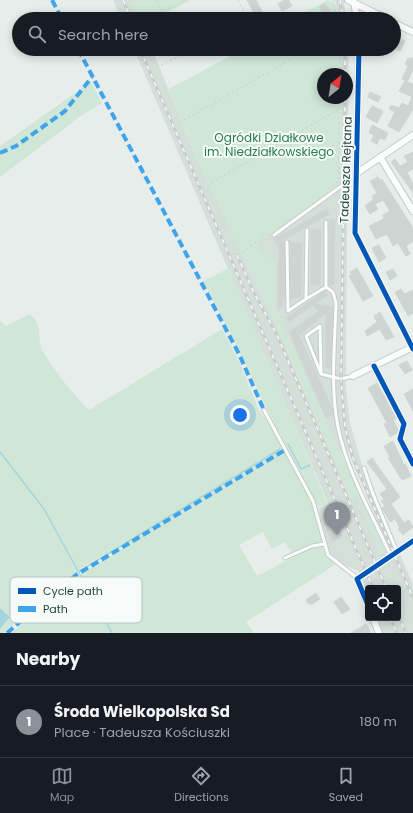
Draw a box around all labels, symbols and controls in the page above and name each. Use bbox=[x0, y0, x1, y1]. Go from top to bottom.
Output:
search box bbox=[12, 12, 401, 56]
icon: search bbox=[26, 23, 48, 45]
text: Search here bbox=[58, 24, 148, 45]
north arrow bbox=[317, 68, 353, 104]
street label: Tadeusza Rejtana bbox=[335, 116, 356, 224]
park label: Ogródki Działkowe im. Niedziałkowskiego bbox=[204, 129, 334, 160]
your location bbox=[230, 405, 250, 425]
pin: 1 bbox=[324, 502, 350, 535]
legend bbox=[10, 577, 142, 623]
text: Cycle path bbox=[43, 583, 103, 599]
map controls bbox=[365, 585, 401, 621]
button: locate bbox=[365, 585, 401, 621]
text: Path bbox=[43, 601, 68, 617]
text: Nearby bbox=[16, 647, 80, 671]
text: Środa Wielkopolska Sd bbox=[54, 701, 230, 722]
text: 1 bbox=[27, 712, 31, 731]
text: 180 m bbox=[360, 712, 397, 731]
text: Place · Tadeusza Kościuszki bbox=[54, 723, 230, 742]
tab: Map bbox=[50, 765, 74, 806]
tab: Directions bbox=[174, 765, 229, 806]
tab: Saved bbox=[329, 765, 363, 806]

